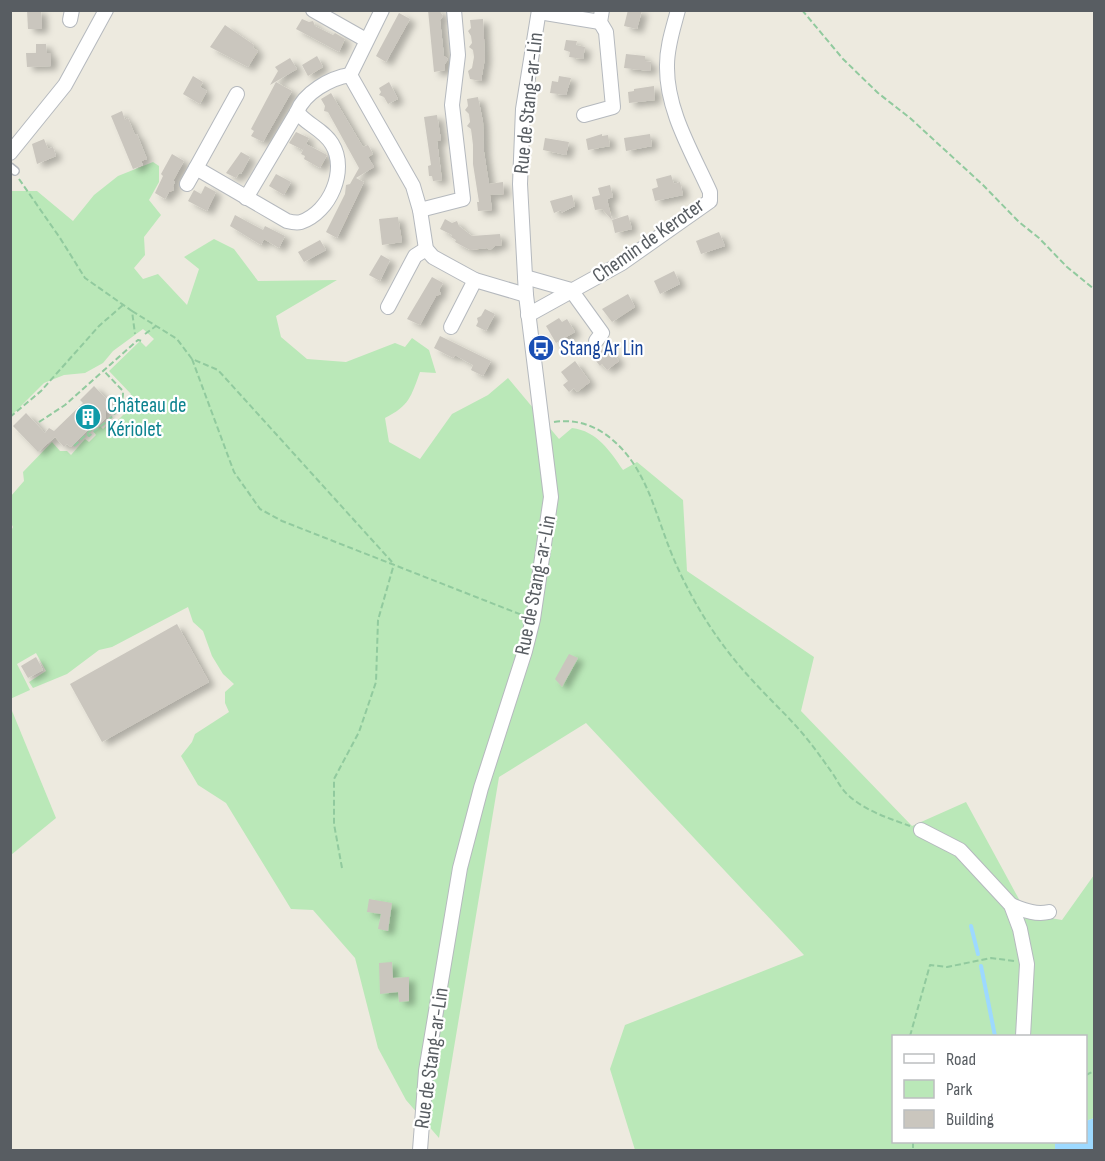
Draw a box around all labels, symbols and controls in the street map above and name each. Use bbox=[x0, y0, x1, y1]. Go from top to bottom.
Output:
street label: Rue de Stang-ar-Lin bbox=[509, 31, 548, 175]
street label: Chemin de Keroter bbox=[588, 193, 709, 288]
bus stop icon: Stang Ar Lin bbox=[526, 333, 556, 363]
place label: Stang Ar Lin bbox=[560, 336, 644, 361]
place label: Château de Kériolet bbox=[107, 393, 186, 442]
building icon: Château de Kériolet bbox=[73, 402, 103, 432]
street label: Rue de Stang-ar-Lin bbox=[510, 513, 561, 657]
street label: Rue de Stang-ar-Lin bbox=[409, 986, 454, 1130]
legend bbox=[892, 1035, 1087, 1143]
text: Road bbox=[946, 1049, 976, 1070]
text: Park bbox=[946, 1079, 972, 1100]
text: Building bbox=[946, 1109, 994, 1130]

